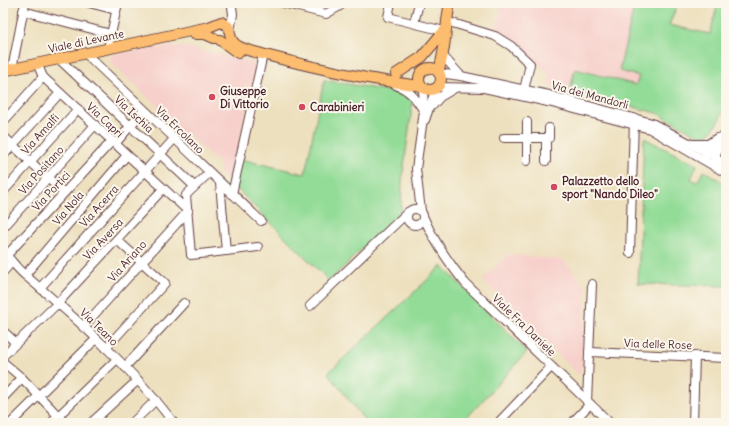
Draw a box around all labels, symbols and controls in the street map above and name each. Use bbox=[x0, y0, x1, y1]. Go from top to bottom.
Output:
street label: Viale di Levante bbox=[47, 26, 125, 56]
street label: Via dei Mandorli bbox=[550, 78, 630, 112]
place label: Giuseppe Di Vittorio bbox=[220, 84, 269, 111]
street label: Via Ischia bbox=[111, 92, 157, 136]
marker: Giuseppe Di Vittorio bbox=[207, 92, 217, 102]
street label: Via Capri bbox=[84, 100, 126, 140]
place label: Carabinieri bbox=[310, 100, 364, 114]
marker: Carabinieri bbox=[297, 102, 307, 112]
street label: Via Ercolano bbox=[153, 103, 207, 157]
street label: Via Amalfi bbox=[18, 111, 62, 157]
street label: Via Positano bbox=[15, 143, 67, 197]
street label: Via Portici bbox=[29, 168, 73, 214]
place label: Palazzetto dello sport "Nando Dileo" bbox=[562, 174, 658, 202]
street label: Via Acerra bbox=[76, 182, 122, 230]
marker: Palazzetto dello sport "Nando Dileo" bbox=[549, 182, 559, 192]
street label: Via Nola bbox=[49, 188, 87, 228]
street label: Via Aversa bbox=[80, 215, 126, 263]
street label: Via Ariano bbox=[105, 237, 149, 285]
street label: Viale Fra Daniele bbox=[489, 291, 559, 359]
street label: Via Teano bbox=[77, 305, 121, 349]
street label: Via delle Rose bbox=[624, 336, 692, 352]

